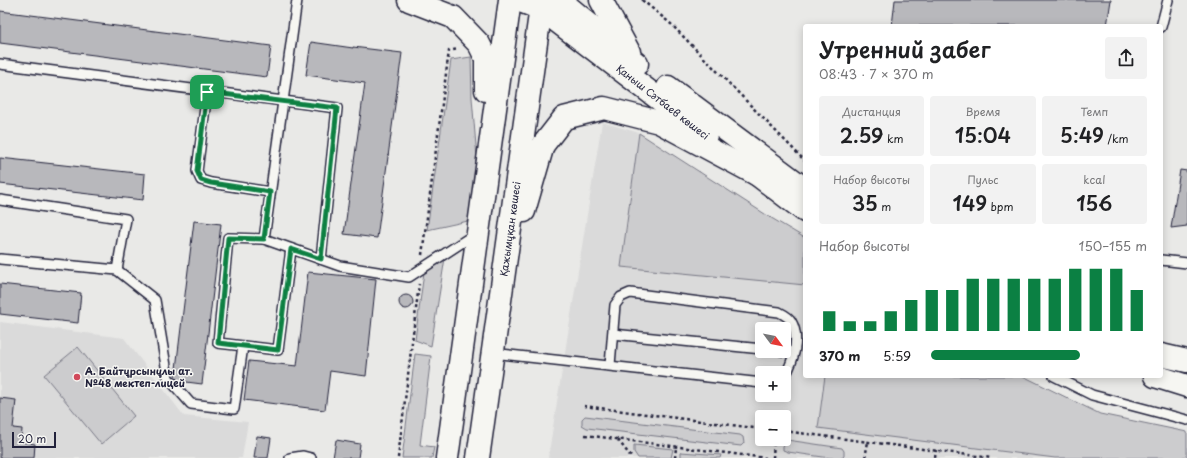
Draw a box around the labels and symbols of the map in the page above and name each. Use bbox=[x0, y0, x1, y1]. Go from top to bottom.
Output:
street label: Қаныш Сәтбаев көшесі bbox=[614, 61, 713, 143]
pin bbox=[190, 75, 224, 109]
street label: Қажымұқан көшесі bbox=[495, 180, 524, 277]
north arrow bbox=[755, 322, 791, 358]
place label: А. Байтұрсынұлы ат. №48 мектеп-лицей bbox=[85, 363, 193, 390]
marker: А. Байтұрсынұлы ат. №48 мектеп-лицей bbox=[72, 372, 82, 382]
scale bar bbox=[12, 430, 56, 449]

